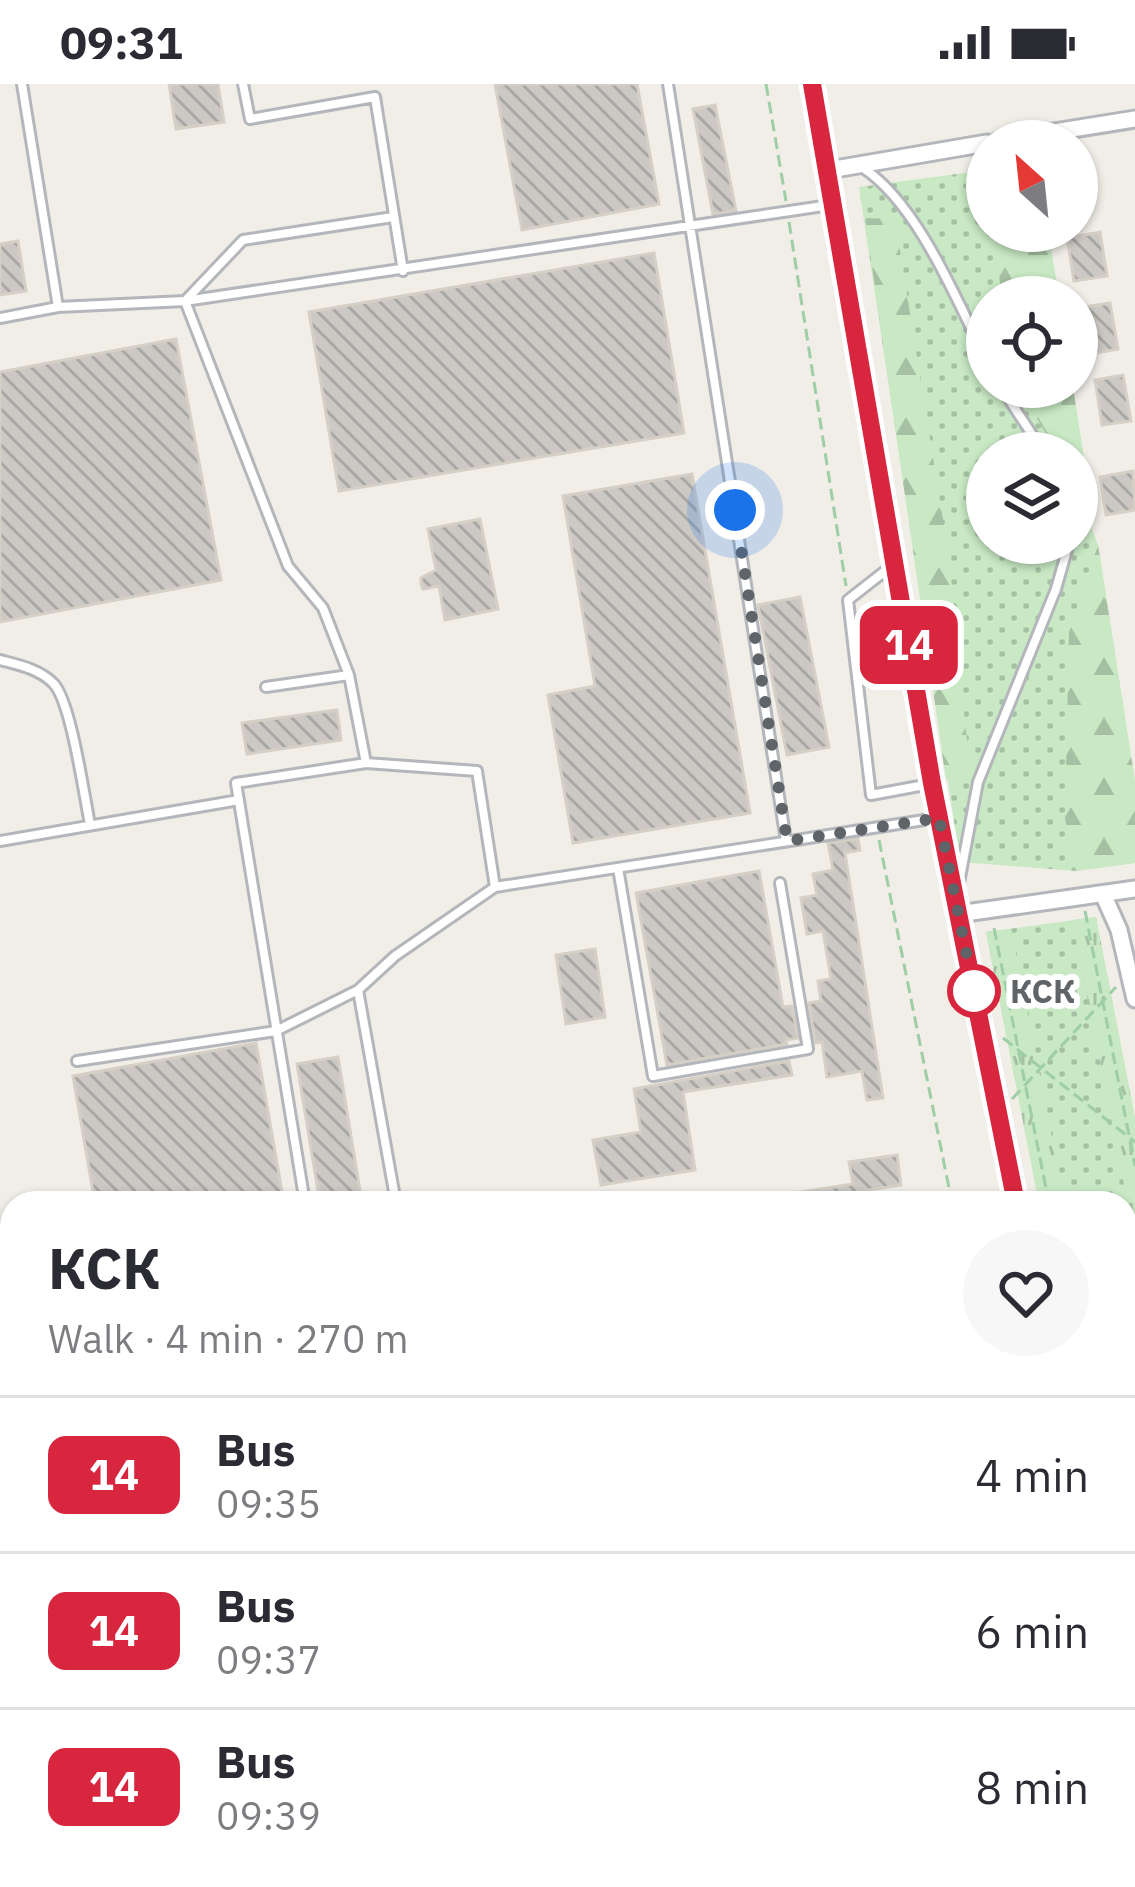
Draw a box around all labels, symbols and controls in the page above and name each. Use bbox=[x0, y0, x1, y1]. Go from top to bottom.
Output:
text: 09:31 bbox=[60, 13, 183, 71]
north arrow bbox=[966, 120, 1098, 252]
map controls bbox=[966, 120, 1098, 564]
button: locate bbox=[966, 276, 1098, 408]
button: layers bbox=[966, 432, 1098, 564]
your location bbox=[705, 480, 765, 540]
line badge: 14 bbox=[855, 606, 963, 684]
text: 14 bbox=[884, 617, 934, 672]
marker: КСК bbox=[949, 966, 999, 1016]
place label: КСК bbox=[1010, 969, 1075, 1012]
button: heart bbox=[963, 1230, 1089, 1356]
text: КСК bbox=[48, 1231, 161, 1305]
text: Walk · 4 min · 270 m bbox=[48, 1313, 409, 1364]
text: Bus bbox=[216, 1420, 296, 1478]
text: 4 min bbox=[975, 1446, 1089, 1504]
text: 14 bbox=[89, 1447, 139, 1502]
text: 09:35 bbox=[216, 1478, 321, 1529]
text: Bus bbox=[216, 1576, 296, 1634]
text: 6 min bbox=[975, 1602, 1089, 1660]
text: 14 bbox=[89, 1603, 139, 1658]
text: 09:37 bbox=[216, 1634, 321, 1685]
text: Bus bbox=[216, 1732, 296, 1790]
text: 8 min bbox=[975, 1758, 1089, 1816]
text: 14 bbox=[89, 1759, 139, 1814]
text: 09:39 bbox=[216, 1790, 321, 1841]

